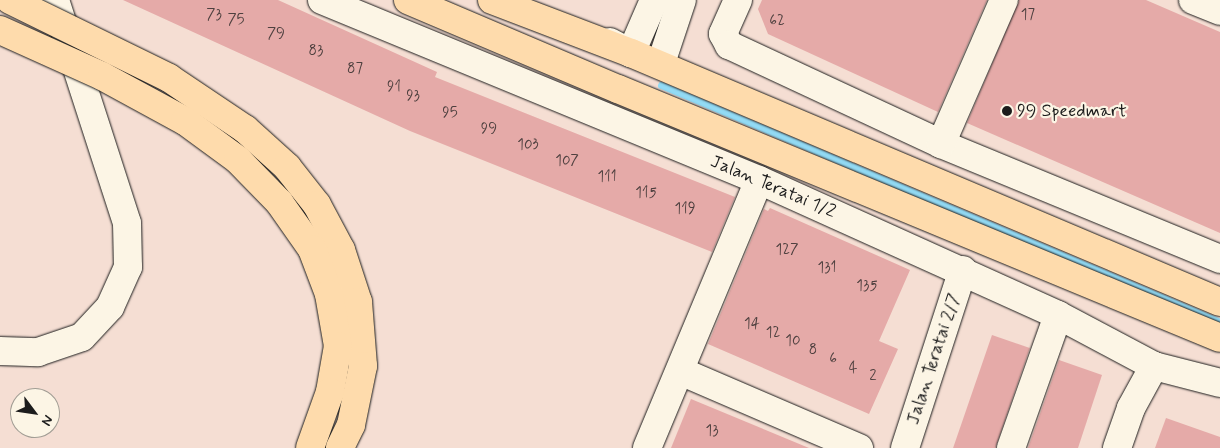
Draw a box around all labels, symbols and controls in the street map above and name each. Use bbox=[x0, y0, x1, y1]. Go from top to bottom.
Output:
house number: 73 bbox=[206, 7, 222, 25]
house number: 17 bbox=[1021, 7, 1035, 25]
house number: 75 bbox=[227, 12, 245, 30]
house number: 62 bbox=[769, 13, 785, 31]
house number: 79 bbox=[267, 26, 285, 44]
house number: 83 bbox=[309, 43, 323, 61]
house number: 87 bbox=[347, 61, 363, 79]
house number: 91 bbox=[387, 79, 401, 97]
house number: 93 bbox=[406, 88, 420, 106]
place label: 99 Speedmart bbox=[1017, 100, 1127, 122]
house number: 95 bbox=[442, 105, 458, 123]
marker: 99 Speedmart bbox=[1001, 105, 1013, 117]
house number: 99 bbox=[481, 121, 497, 139]
house number: 103 bbox=[517, 137, 539, 155]
street label: Jalan Teratai 1/2 bbox=[706, 151, 840, 223]
house number: 107 bbox=[555, 153, 579, 171]
house number: 111 bbox=[598, 169, 616, 187]
house number: 115 bbox=[635, 185, 657, 203]
house number: 119 bbox=[674, 201, 696, 219]
house number: 127 bbox=[776, 242, 798, 260]
house number: 131 bbox=[818, 260, 836, 278]
house number: 135 bbox=[856, 278, 878, 296]
street label: Jalan Teratai 2/7 bbox=[902, 290, 966, 428]
house number: 14 bbox=[744, 316, 760, 334]
house number: 12 bbox=[766, 325, 780, 343]
house number: 10 bbox=[785, 333, 801, 351]
house number: 8 bbox=[809, 342, 817, 360]
house number: 6 bbox=[829, 351, 837, 369]
house number: 4 bbox=[849, 360, 857, 378]
house number: 2 bbox=[869, 368, 877, 386]
north arrow bbox=[10, 388, 60, 438]
text: N bbox=[37, 412, 57, 429]
house number: 13 bbox=[705, 423, 719, 441]

